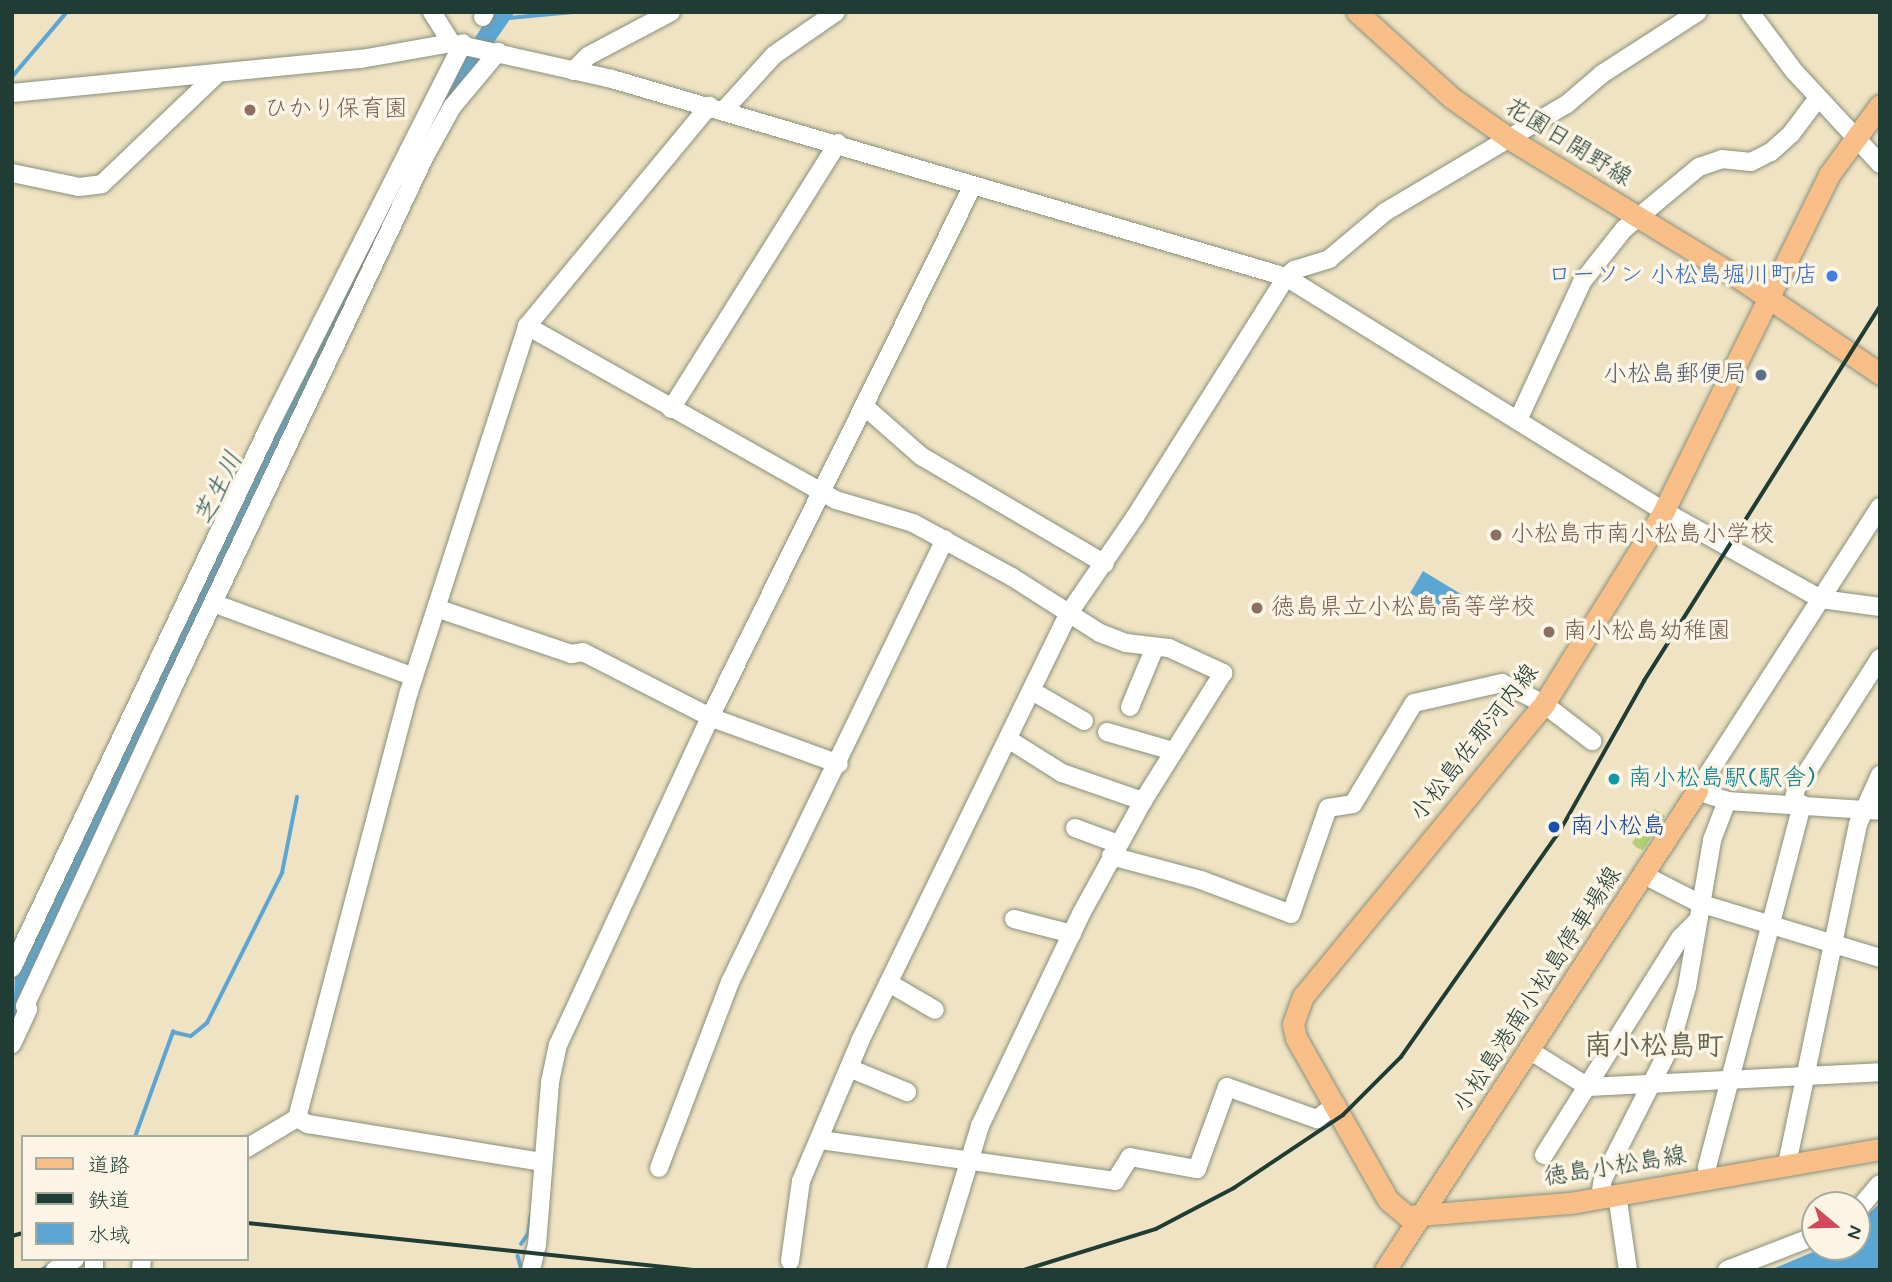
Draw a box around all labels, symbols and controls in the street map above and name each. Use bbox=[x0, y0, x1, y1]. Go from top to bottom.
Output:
street label: 花園日開野線 bbox=[1499, 93, 1637, 193]
place label: ひかり保育園 bbox=[264, 96, 408, 124]
marker: ひかり保育園 bbox=[242, 102, 258, 118]
place label: ローソン 小松島堀川町店 bbox=[1548, 262, 1818, 290]
marker: ローソン 小松島堀川町店 bbox=[1824, 268, 1840, 284]
place label: 小松島郵便局 bbox=[1603, 361, 1747, 389]
marker: 小松島郵便局 bbox=[1753, 367, 1769, 383]
water label: 芝生川 bbox=[189, 447, 251, 531]
place label: 小松島市南小松島小学校 bbox=[1510, 521, 1774, 549]
marker: 小松島市南小松島小学校 bbox=[1488, 527, 1504, 543]
place label: 徳島県立小松島高等学校 bbox=[1271, 594, 1535, 622]
marker: 徳島県立小松島高等学校 bbox=[1249, 600, 1265, 616]
place label: 南小松島幼稚園 bbox=[1563, 618, 1731, 646]
marker: 南小松島幼稚園 bbox=[1541, 624, 1557, 640]
street label: 小松島佐那河内線 bbox=[1405, 658, 1545, 828]
place label: 南小松島駅(駅舎) bbox=[1628, 765, 1815, 793]
marker: 南小松島駅(駅舎) bbox=[1606, 771, 1622, 787]
place label: 南小松島 bbox=[1570, 813, 1666, 841]
marker: 南小松島 bbox=[1544, 817, 1564, 837]
street label: 小松島港南小松島停車場線 bbox=[1447, 861, 1629, 1119]
district label: 南小松島町 bbox=[1584, 1030, 1724, 1064]
legend bbox=[21, 1135, 248, 1261]
street label: 徳島小松島線 bbox=[1542, 1142, 1688, 1192]
text: 道路 bbox=[88, 1152, 130, 1180]
text: 鉄道 bbox=[88, 1187, 130, 1215]
north arrow bbox=[1801, 1191, 1871, 1261]
text: 水域 bbox=[88, 1222, 130, 1250]
text: N bbox=[1841, 1222, 1868, 1242]

